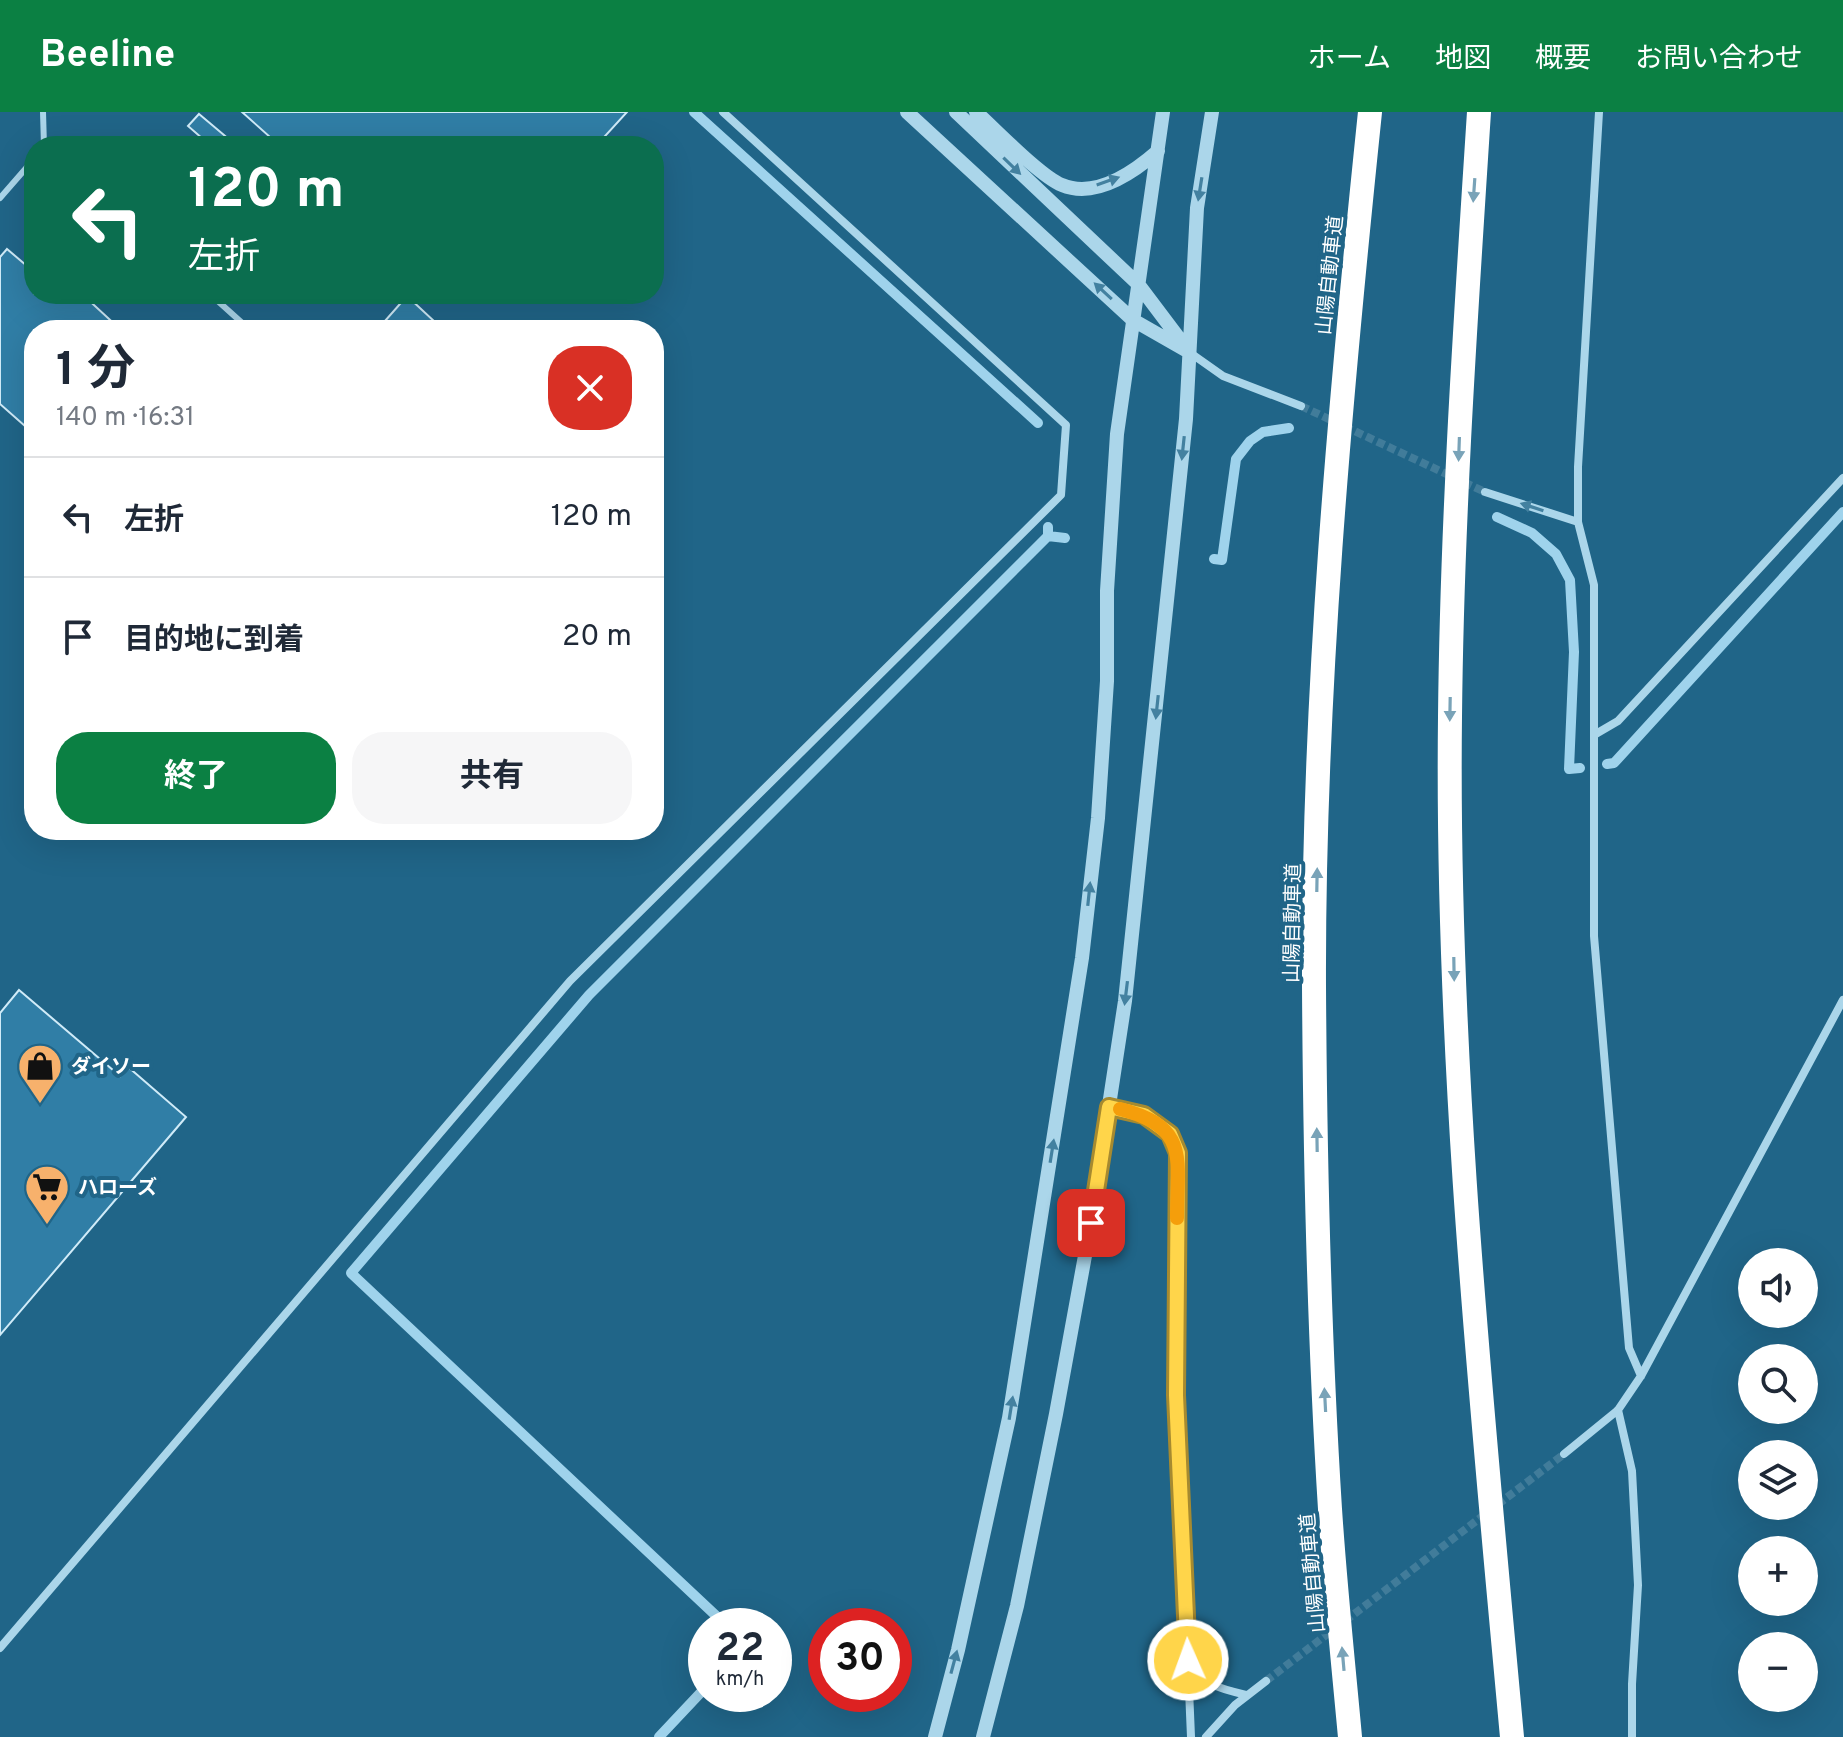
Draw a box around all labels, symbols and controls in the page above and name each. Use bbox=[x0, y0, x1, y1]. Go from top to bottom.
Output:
text: Beeline bbox=[40, 32, 175, 81]
text: ホーム bbox=[1308, 42, 1391, 78]
text: 地図 bbox=[1435, 42, 1491, 78]
text: 概要 bbox=[1535, 42, 1591, 78]
text: お問い合わせ bbox=[1635, 42, 1803, 78]
one-way arrow bbox=[1002, 156, 1021, 174]
text: 120 m bbox=[188, 157, 345, 227]
icon: left bbox=[56, 168, 160, 272]
one-way arrow bbox=[1097, 175, 1121, 187]
one-way arrow bbox=[1193, 177, 1206, 202]
one-way arrow bbox=[1467, 178, 1480, 203]
street label: 山陽自動車道 bbox=[1312, 214, 1350, 336]
text: 左折 bbox=[188, 236, 260, 282]
one-way arrow bbox=[1094, 283, 1113, 301]
text: 1 分 bbox=[56, 342, 135, 402]
button: close bbox=[548, 346, 632, 430]
text: 140 m · 16:31 bbox=[56, 402, 195, 435]
one-way arrow bbox=[1177, 436, 1190, 461]
one-way arrow bbox=[1452, 437, 1465, 462]
icon: left bbox=[56, 495, 100, 539]
text: 120 m bbox=[551, 499, 632, 536]
one-way arrow bbox=[1519, 500, 1543, 512]
text: 左折 bbox=[124, 503, 184, 540]
icon: arrive bbox=[56, 615, 100, 659]
text: 20 m bbox=[562, 619, 632, 656]
text: 目的地に到着 bbox=[124, 623, 304, 660]
one-way arrow bbox=[1150, 695, 1163, 720]
one-way arrow bbox=[1444, 697, 1456, 722]
button: 終了 bbox=[56, 732, 336, 824]
button: 共有 bbox=[352, 732, 632, 824]
street label: 山陽自動車道 bbox=[1280, 863, 1308, 983]
one-way arrow bbox=[1310, 867, 1323, 892]
one-way arrow bbox=[1083, 881, 1096, 906]
one-way arrow bbox=[1447, 957, 1460, 982]
one-way arrow bbox=[1119, 981, 1132, 1006]
shop icon: ダイソー bbox=[16, 1042, 64, 1105]
place label: ダイソー bbox=[71, 1055, 151, 1081]
one-way arrow bbox=[1310, 1127, 1323, 1152]
one-way arrow bbox=[1046, 1138, 1059, 1163]
supermarket icon: ハローズ bbox=[23, 1163, 71, 1226]
place label: ハローズ bbox=[78, 1176, 157, 1202]
pin bbox=[1057, 1189, 1125, 1257]
icon: arrive bbox=[1069, 1201, 1113, 1245]
map controls bbox=[1738, 1248, 1818, 1712]
button: sound bbox=[1738, 1248, 1818, 1328]
button: search bbox=[1738, 1344, 1818, 1424]
one-way arrow bbox=[1318, 1387, 1331, 1412]
one-way arrow bbox=[1005, 1395, 1018, 1420]
button: layers bbox=[1738, 1440, 1818, 1520]
street label: 山陽自動車道 bbox=[1296, 1512, 1332, 1634]
button: + bbox=[1738, 1536, 1818, 1616]
speed limit sign: 30 bbox=[808, 1608, 912, 1712]
position arrow bbox=[1146, 1618, 1230, 1702]
text: 22 bbox=[716, 1625, 764, 1675]
button: − bbox=[1738, 1632, 1818, 1712]
one-way arrow bbox=[1336, 1646, 1349, 1671]
one-way arrow bbox=[949, 1649, 961, 1674]
text: km/h bbox=[716, 1667, 764, 1693]

